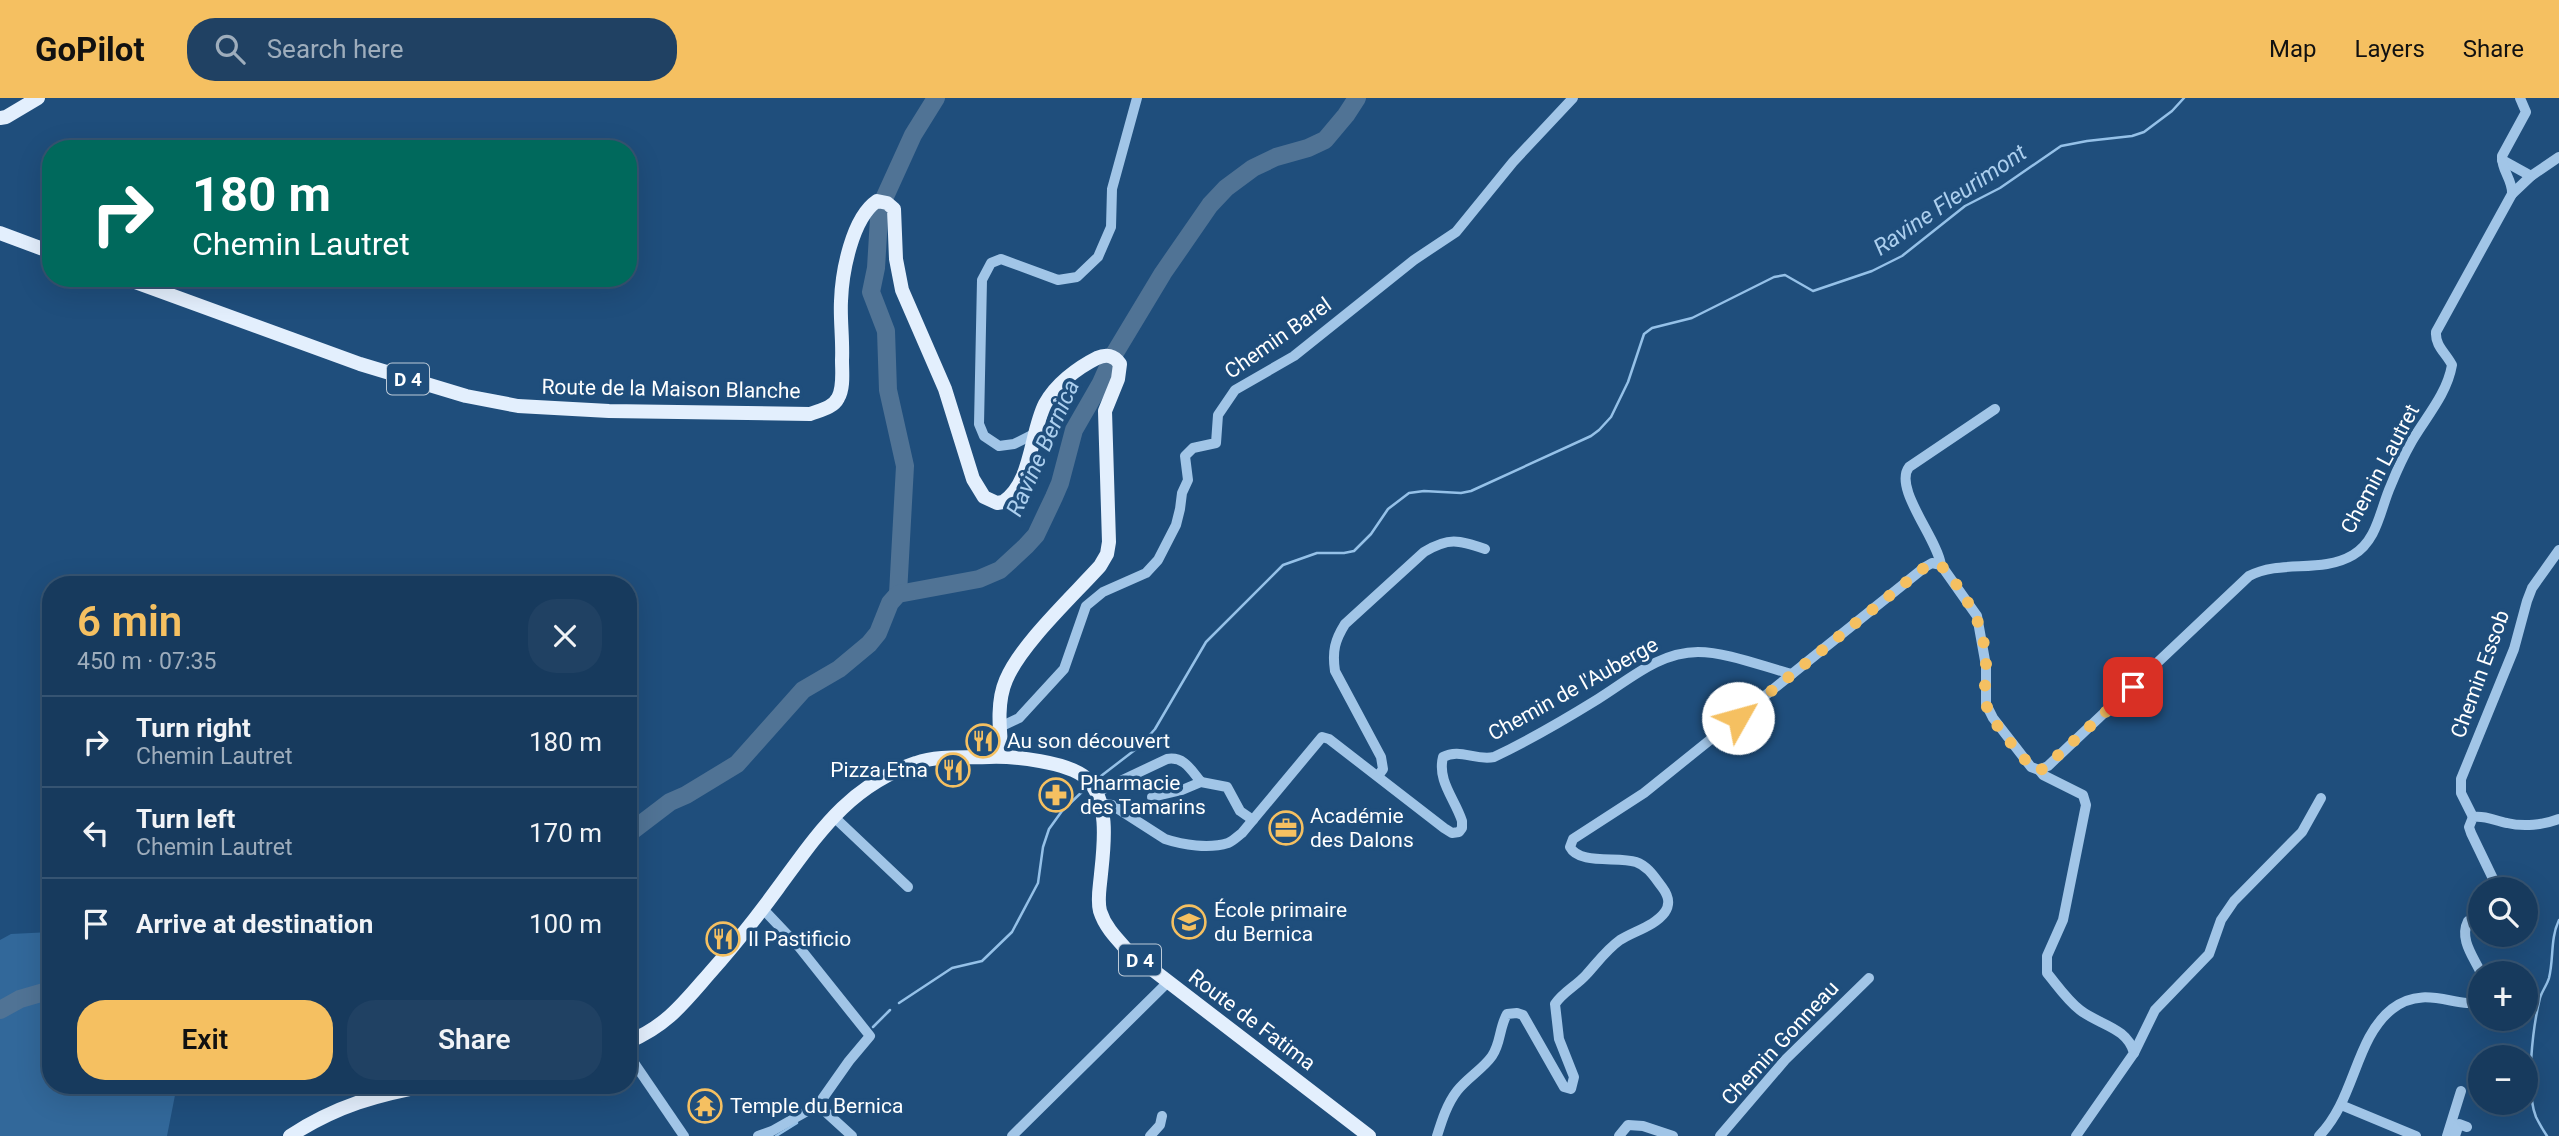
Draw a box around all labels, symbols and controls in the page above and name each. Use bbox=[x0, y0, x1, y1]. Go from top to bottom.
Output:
search box bbox=[187, 18, 677, 81]
text: GoPilot bbox=[35, 30, 145, 69]
icon: search bbox=[211, 30, 249, 68]
text: Search here bbox=[267, 34, 403, 64]
text: Map bbox=[2269, 35, 2317, 63]
text: Layers bbox=[2355, 35, 2425, 63]
text: Share bbox=[2463, 35, 2524, 63]
water label: Ravine Fleurimont bbox=[1868, 139, 2032, 261]
text: 180 m bbox=[192, 166, 331, 223]
icon: right bbox=[77, 168, 168, 259]
text: Chemin Lautret bbox=[192, 225, 410, 263]
street label: Chemin Barel bbox=[1220, 293, 1336, 383]
road number: D 4 bbox=[387, 364, 429, 394]
street label: Route de la Maison Blanche bbox=[541, 375, 801, 403]
water label: Ravine Bernica bbox=[1001, 376, 1085, 520]
street label: Chemin Lautret bbox=[2336, 400, 2424, 538]
text: 6 min bbox=[77, 597, 182, 646]
button: close bbox=[528, 599, 602, 673]
street label: Chemin Essob bbox=[2446, 607, 2514, 741]
street label: Chemin de l'Auberge bbox=[1484, 632, 1662, 746]
text: 450 m · 07:35 bbox=[77, 648, 216, 675]
pin bbox=[2103, 657, 2163, 717]
icon: arrive bbox=[2114, 668, 2152, 706]
position arrow bbox=[1701, 681, 1775, 755]
text: Turn right bbox=[136, 713, 251, 743]
restaurant icon: Au son découvert bbox=[964, 722, 1002, 760]
icon: right bbox=[77, 723, 115, 761]
text: 180 m bbox=[529, 727, 602, 757]
place label: Au son découvert bbox=[1007, 729, 1170, 753]
text: Chemin Lautret bbox=[136, 743, 292, 770]
restaurant icon: Pizza Etna bbox=[934, 751, 972, 789]
place label: Pizza Etna bbox=[830, 758, 928, 782]
place label: Pharmacie des Tamarins bbox=[1080, 771, 1206, 819]
pharmacy icon: Pharmacie des Tamarins bbox=[1037, 776, 1075, 814]
text: Turn left bbox=[136, 804, 235, 834]
place label: Académie des Dalons bbox=[1310, 804, 1414, 852]
office icon: Académie des Dalons bbox=[1267, 809, 1305, 847]
icon: left bbox=[77, 814, 115, 852]
text: 170 m bbox=[529, 818, 602, 848]
text: Chemin Lautret bbox=[136, 834, 292, 861]
map controls bbox=[2468, 877, 2538, 1115]
button: search bbox=[2468, 877, 2538, 947]
place label: École primaire du Bernica bbox=[1214, 898, 1347, 946]
school or university icon: École primaire du Bernica bbox=[1170, 903, 1208, 941]
icon: arrive bbox=[77, 905, 115, 943]
text: Arrive at destination bbox=[136, 909, 373, 939]
text: 100 m bbox=[529, 909, 602, 939]
restaurant icon: Il Pastificio bbox=[704, 920, 742, 958]
place label: Il Pastificio bbox=[748, 927, 851, 951]
road number: D 4 bbox=[1119, 944, 1161, 975]
button: + bbox=[2468, 961, 2538, 1031]
street label: Route de Fatima bbox=[1184, 965, 1320, 1075]
street label: Chemin Gonneau bbox=[1717, 976, 1843, 1110]
button: Exit bbox=[77, 1000, 333, 1080]
button: Share bbox=[347, 1000, 602, 1080]
button: − bbox=[2468, 1045, 2538, 1115]
temple icon: Temple du Bernica bbox=[686, 1087, 724, 1125]
place label: Temple du Bernica bbox=[730, 1094, 903, 1118]

